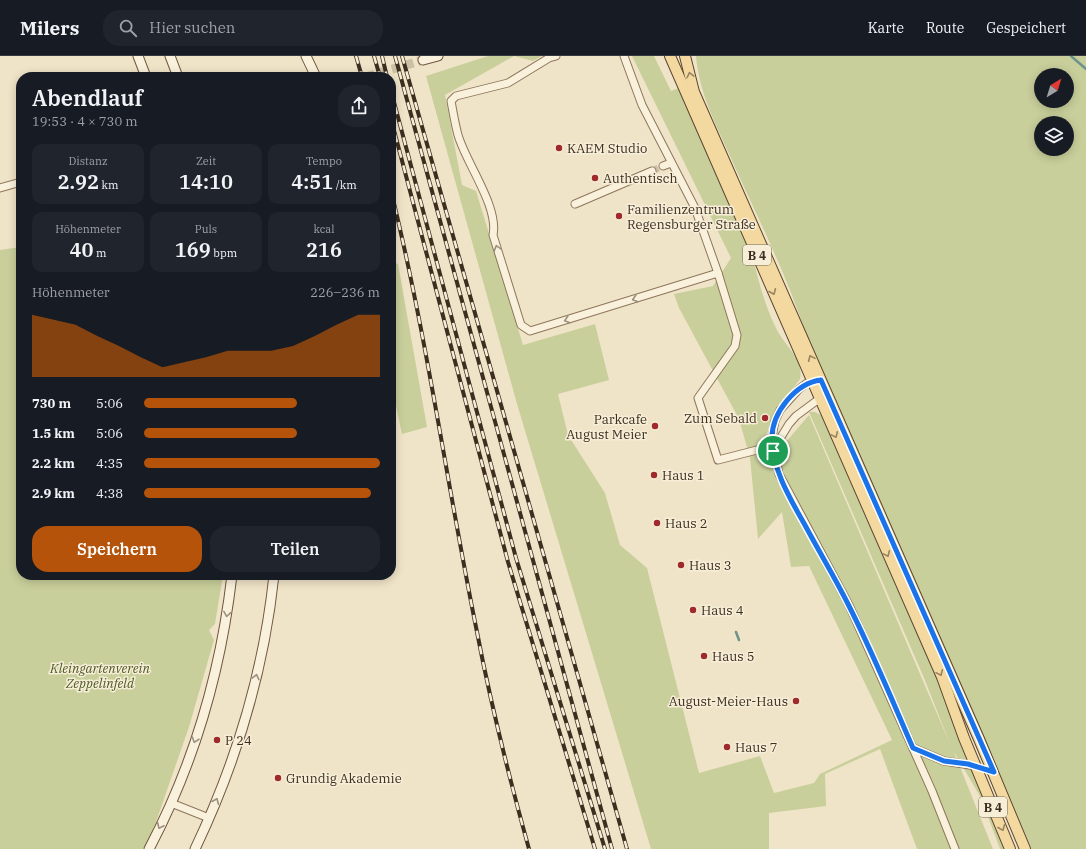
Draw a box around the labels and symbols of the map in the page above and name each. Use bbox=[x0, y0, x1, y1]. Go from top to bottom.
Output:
north arrow bbox=[1034, 68, 1074, 108]
one-way arrow bbox=[686, 72, 694, 79]
place label: KAEM Studio bbox=[567, 140, 647, 157]
marker: KAEM Studio bbox=[554, 143, 564, 153]
place label: Authentisch bbox=[603, 170, 678, 187]
marker: Authentisch bbox=[590, 173, 600, 183]
place label: Familienzentrum Regensburger Straße bbox=[627, 201, 756, 233]
marker: Familienzentrum Regensburger Straße bbox=[614, 211, 624, 221]
one-way arrow bbox=[493, 244, 502, 251]
road number: B 4 bbox=[743, 245, 771, 265]
one-way arrow bbox=[769, 289, 777, 296]
one-way arrow bbox=[632, 294, 639, 303]
one-way arrow bbox=[563, 315, 570, 324]
one-way arrow bbox=[808, 354, 816, 362]
place label: Zum Sebald bbox=[684, 410, 757, 427]
place label: Parkcafe August Meier bbox=[566, 411, 647, 443]
marker: Zum Sebald bbox=[760, 413, 770, 423]
marker: Parkcafe August Meier bbox=[650, 421, 660, 431]
one-way arrow bbox=[830, 430, 838, 438]
pin bbox=[756, 434, 790, 468]
place label: Haus 1 bbox=[662, 467, 704, 484]
marker: Haus 1 bbox=[649, 470, 659, 480]
place label: Haus 2 bbox=[665, 515, 707, 532]
marker: Haus 2 bbox=[652, 518, 662, 528]
one-way arrow bbox=[883, 550, 891, 557]
place label: Haus 3 bbox=[689, 557, 731, 574]
marker: Haus 3 bbox=[676, 560, 686, 570]
place label: Haus 4 bbox=[701, 602, 744, 619]
marker: Haus 4 bbox=[688, 605, 698, 615]
one-way arrow bbox=[223, 610, 232, 617]
place label: Haus 5 bbox=[712, 648, 754, 665]
marker: Haus 5 bbox=[699, 651, 709, 661]
park label: Kleingartenverein Zeppelinfeld bbox=[49, 660, 151, 692]
one-way arrow bbox=[935, 669, 943, 676]
one-way arrow bbox=[251, 674, 260, 681]
place label: August-Meier-Haus bbox=[669, 693, 788, 710]
marker: August-Meier-Haus bbox=[791, 696, 801, 706]
place label: P 24 bbox=[225, 732, 252, 749]
marker: P 24 bbox=[212, 735, 222, 745]
one-way arrow bbox=[192, 736, 200, 743]
place label: Haus 7 bbox=[735, 739, 777, 756]
marker: Haus 7 bbox=[722, 742, 732, 752]
place label: Grundig Akademie bbox=[286, 770, 402, 787]
marker: Grundig Akademie bbox=[273, 773, 283, 783]
one-way arrow bbox=[212, 797, 220, 804]
road number: B 4 bbox=[979, 797, 1007, 817]
one-way arrow bbox=[157, 822, 165, 829]
one-way arrow bbox=[997, 824, 1005, 831]

